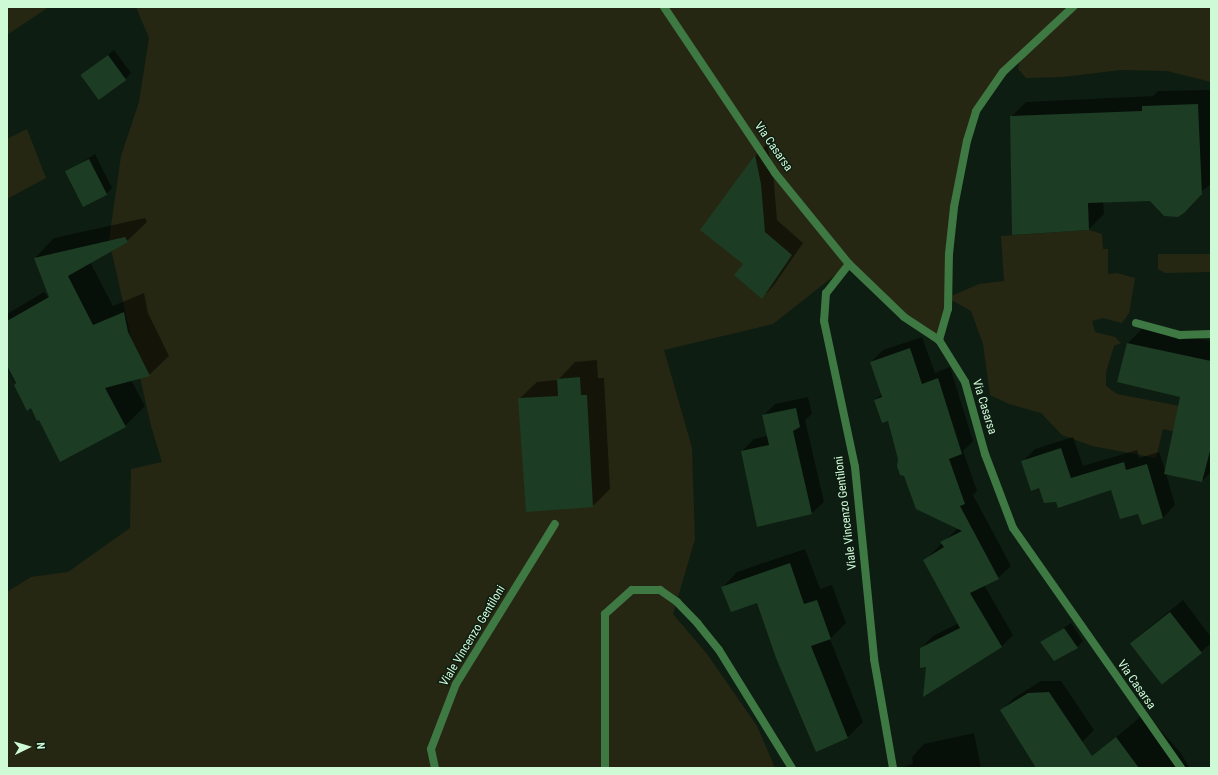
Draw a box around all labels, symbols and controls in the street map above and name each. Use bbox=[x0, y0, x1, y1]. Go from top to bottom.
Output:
street label: Via Casarsa bbox=[751, 120, 795, 174]
street label: Via Casarsa bbox=[969, 378, 999, 436]
street label: Viale Vincenzo Gentiloni bbox=[832, 455, 860, 571]
street label: Viale Vincenzo Gentiloni bbox=[437, 583, 509, 689]
street label: Via Casarsa bbox=[1114, 658, 1158, 712]
north arrow bbox=[8, 727, 48, 767]
text: N bbox=[34, 742, 47, 750]

